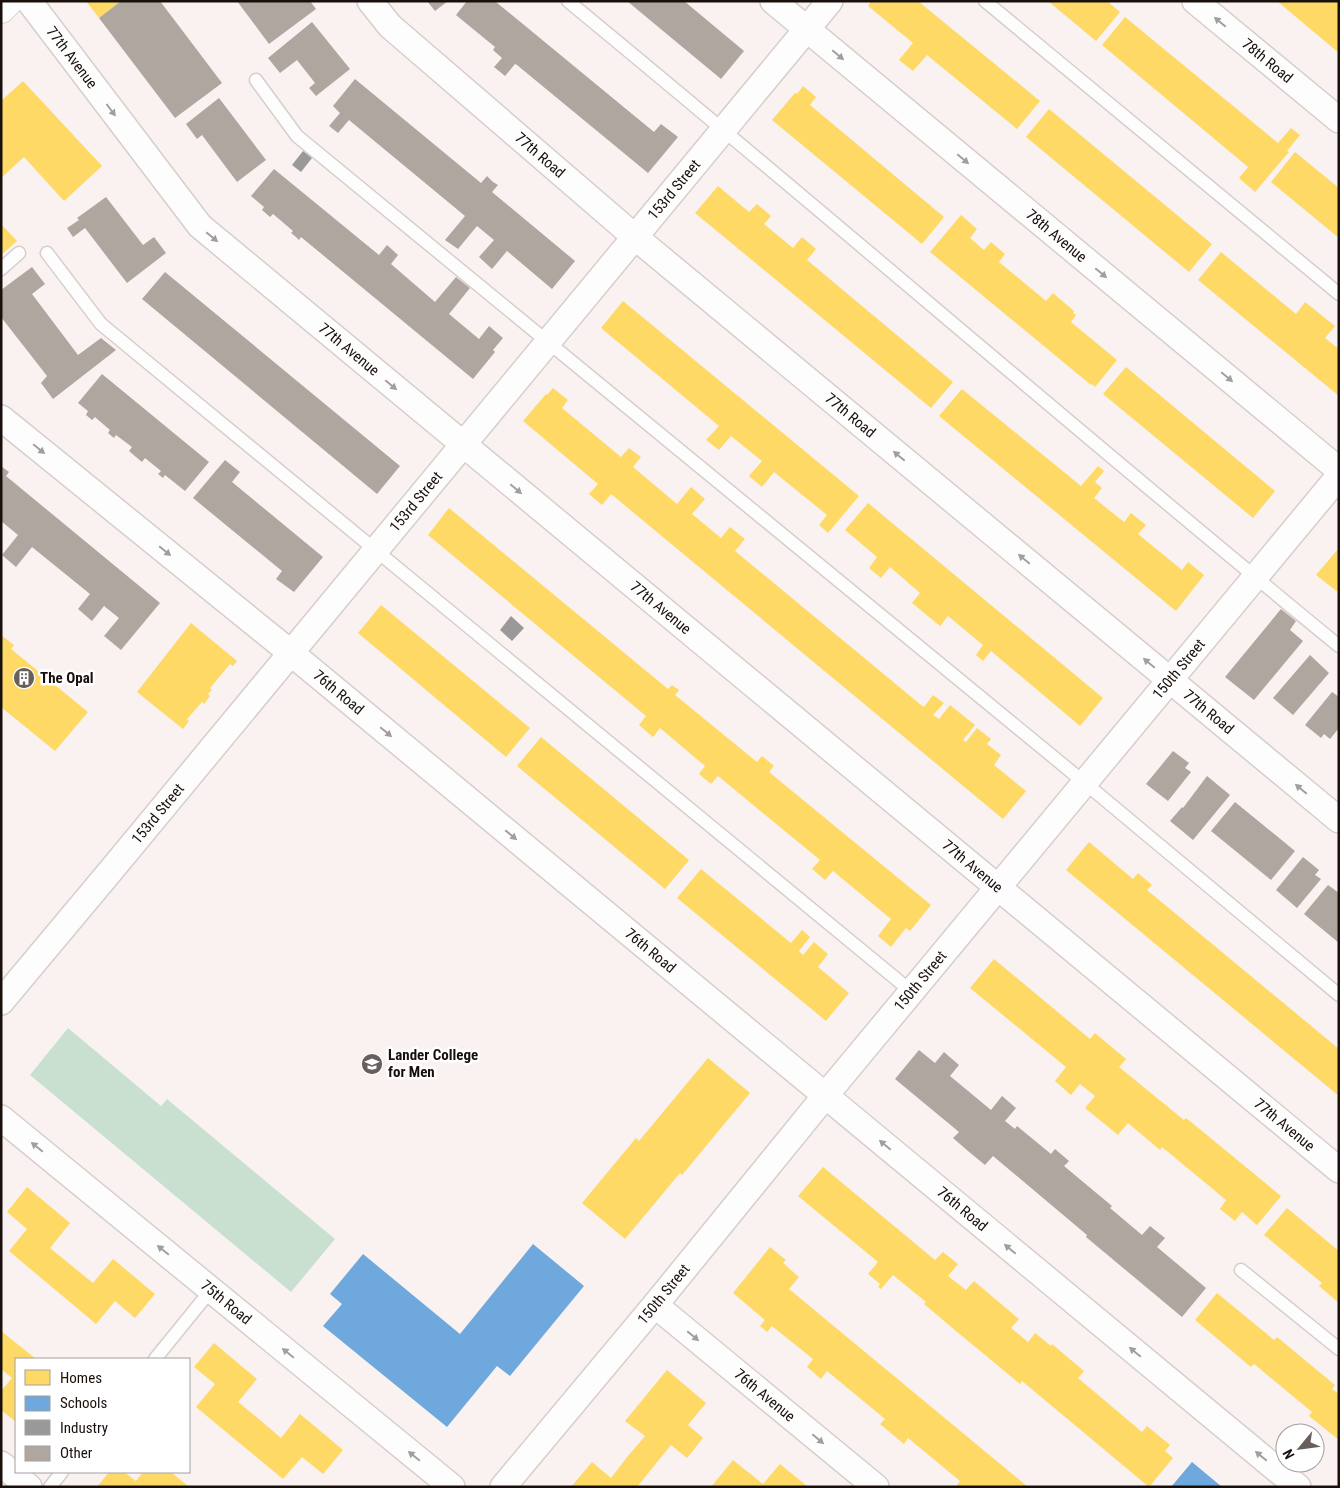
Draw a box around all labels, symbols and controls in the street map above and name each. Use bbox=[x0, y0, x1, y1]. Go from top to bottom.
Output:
one-way arrow bbox=[1214, 17, 1227, 28]
street label: 77th Avenue bbox=[43, 23, 101, 92]
street label: 78th Road bbox=[1239, 35, 1296, 87]
one-way arrow bbox=[831, 49, 844, 60]
one-way arrow bbox=[106, 103, 116, 117]
street label: 77th Road bbox=[511, 129, 569, 182]
one-way arrow bbox=[956, 153, 969, 164]
street label: 153rd Street bbox=[644, 156, 704, 223]
street label: 78th Avenue bbox=[1022, 206, 1090, 266]
one-way arrow bbox=[205, 231, 218, 242]
one-way arrow bbox=[1095, 268, 1108, 279]
street label: 77th Avenue bbox=[315, 319, 383, 380]
one-way arrow bbox=[1220, 372, 1233, 383]
one-way arrow bbox=[384, 380, 397, 391]
street label: 77th Road bbox=[821, 389, 879, 441]
one-way arrow bbox=[33, 443, 45, 454]
one-way arrow bbox=[893, 450, 906, 461]
street label: 153rd Street bbox=[386, 468, 446, 535]
one-way arrow bbox=[510, 483, 522, 494]
one-way arrow bbox=[158, 546, 171, 557]
one-way arrow bbox=[1018, 554, 1031, 565]
street label: 77th Avenue bbox=[627, 578, 695, 638]
street label: 150th Street bbox=[1149, 635, 1209, 703]
one-way arrow bbox=[1144, 657, 1156, 669]
building icon: The Opal bbox=[12, 666, 36, 690]
street label: 76th Road bbox=[310, 666, 367, 718]
place label: The Opal bbox=[40, 669, 93, 687]
street label: 77th Road bbox=[1180, 686, 1237, 738]
one-way arrow bbox=[379, 726, 392, 737]
street label: 153rd Street bbox=[128, 780, 188, 848]
one-way arrow bbox=[1295, 784, 1308, 795]
one-way arrow bbox=[504, 830, 517, 841]
street label: 77th Avenue bbox=[939, 836, 1006, 897]
street label: 76th Road bbox=[622, 925, 679, 977]
street label: 150th Street bbox=[890, 947, 950, 1015]
place label: Lander College for Men bbox=[388, 1046, 478, 1081]
school or university icon: Lander College for Men bbox=[360, 1052, 384, 1076]
street label: 77th Avenue bbox=[1250, 1094, 1318, 1155]
one-way arrow bbox=[878, 1140, 891, 1151]
one-way arrow bbox=[31, 1142, 44, 1153]
street label: 76th Road bbox=[933, 1183, 991, 1235]
one-way arrow bbox=[1004, 1243, 1017, 1254]
one-way arrow bbox=[156, 1245, 169, 1256]
street label: 150th Street bbox=[634, 1260, 694, 1328]
street label: 75th Road bbox=[197, 1276, 255, 1328]
one-way arrow bbox=[686, 1330, 699, 1341]
one-way arrow bbox=[1129, 1347, 1142, 1358]
one-way arrow bbox=[282, 1348, 295, 1359]
legend bbox=[15, 1358, 190, 1473]
street label: 76th Avenue bbox=[731, 1365, 799, 1425]
text: Homes bbox=[60, 1369, 102, 1387]
text: Schools bbox=[60, 1394, 107, 1412]
text: Industry bbox=[60, 1419, 108, 1437]
north arrow bbox=[1275, 1423, 1325, 1473]
one-way arrow bbox=[811, 1434, 824, 1445]
text: Other bbox=[60, 1444, 93, 1462]
text: N bbox=[1280, 1447, 1298, 1462]
one-way arrow bbox=[408, 1450, 421, 1461]
one-way arrow bbox=[1254, 1450, 1267, 1461]

